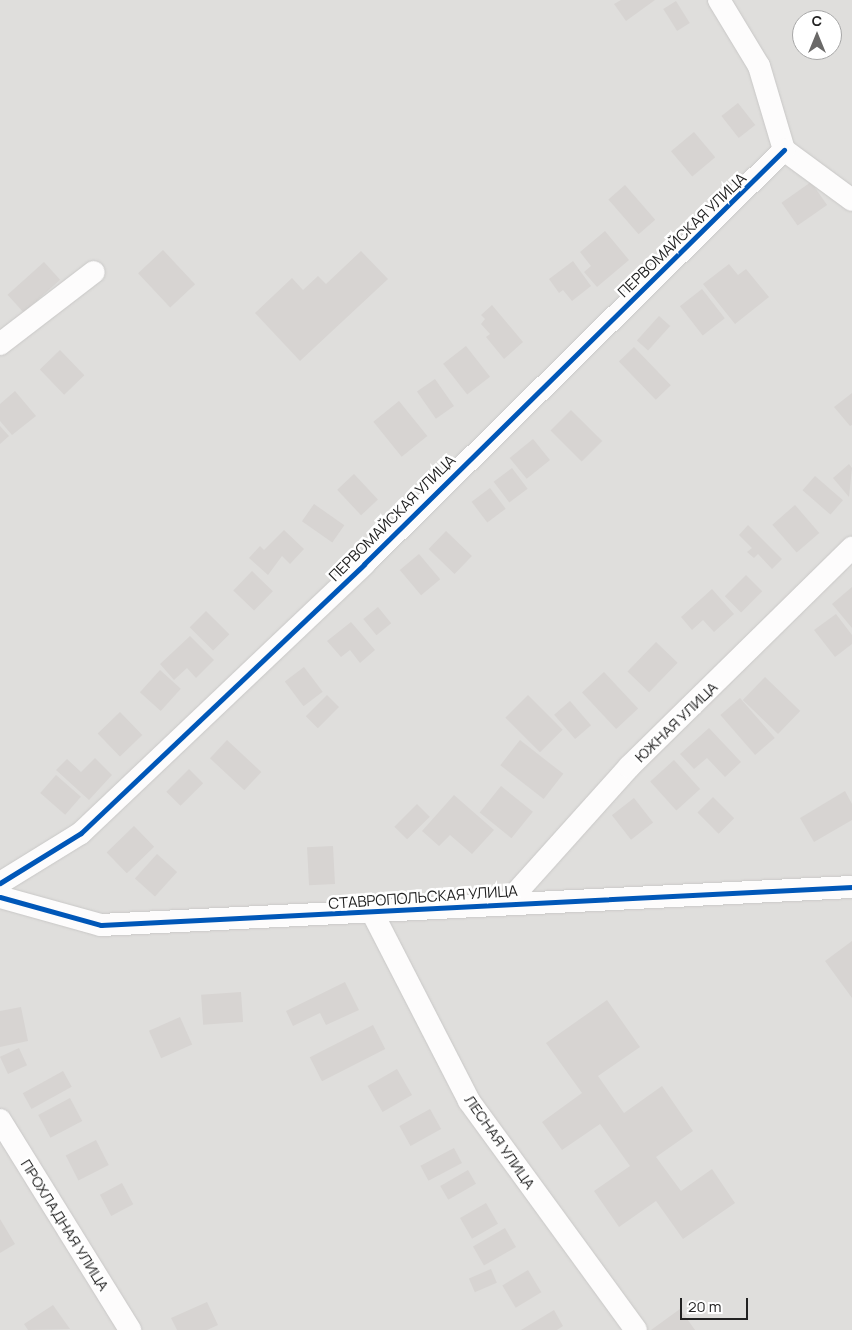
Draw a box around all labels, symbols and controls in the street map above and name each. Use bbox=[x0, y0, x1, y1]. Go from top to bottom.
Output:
north arrow bbox=[792, 10, 842, 60]
text: С bbox=[812, 11, 822, 30]
street label: ПЕРВОМАЙСКАЯ УЛИЦА bbox=[614, 169, 750, 301]
street label: ПЕРВОМАЙСКАЯ УЛИЦА bbox=[325, 451, 459, 585]
street label: ЮЖНАЯ УЛИЦА bbox=[631, 678, 721, 766]
street label: СТАВРОПОЛЬСКАЯ УЛИЦА bbox=[328, 881, 518, 913]
street label: ЛЕСНАЯ УЛИЦА bbox=[461, 1091, 539, 1193]
street label: ПРОХЛАДНАЯ УЛИЦА bbox=[17, 1156, 113, 1294]
scale bar bbox=[682, 1288, 750, 1320]
text: 20 m bbox=[688, 1296, 721, 1317]

